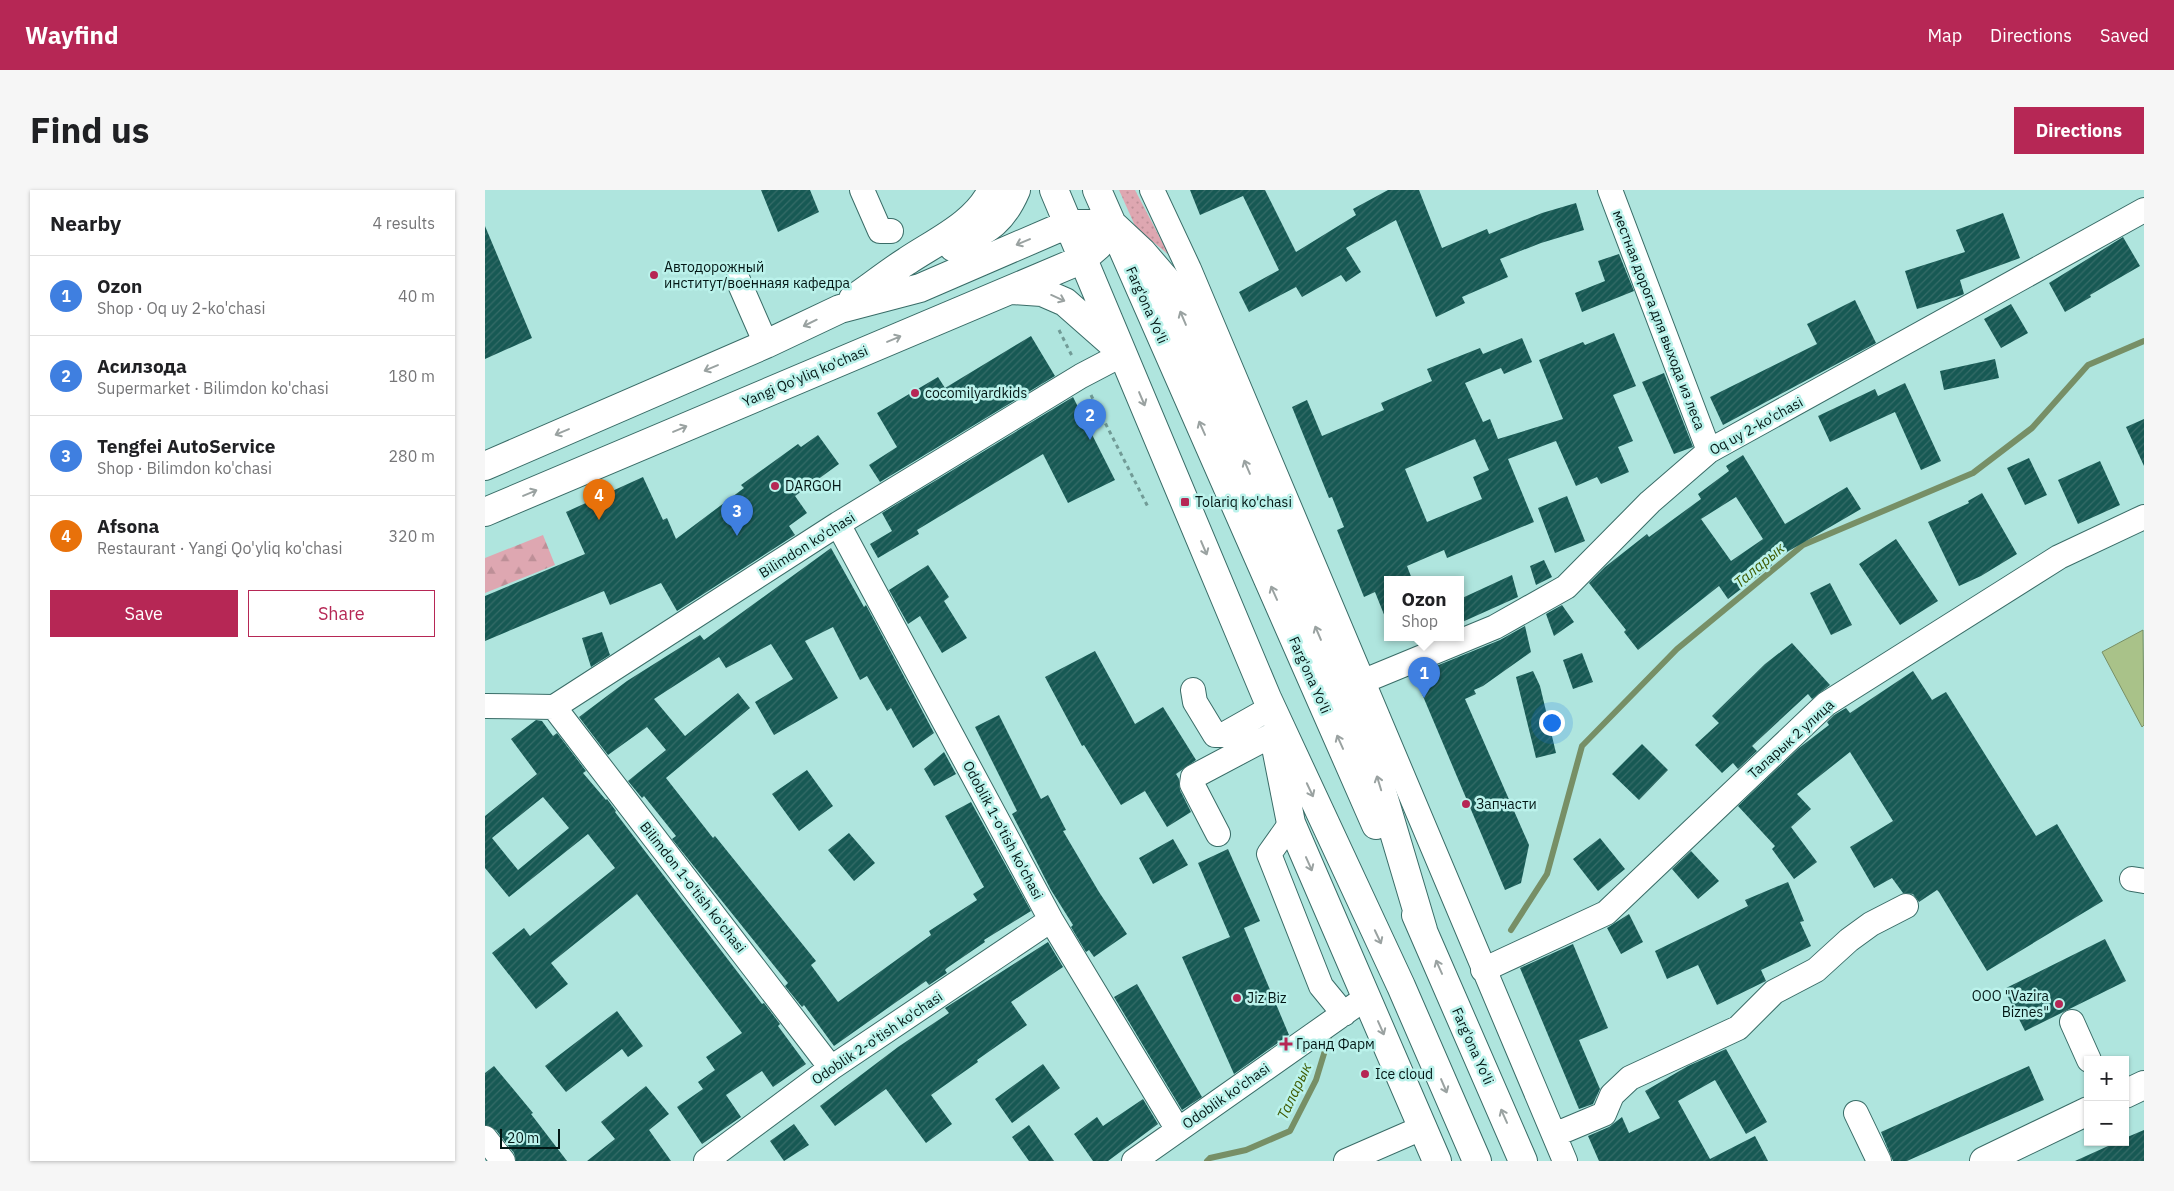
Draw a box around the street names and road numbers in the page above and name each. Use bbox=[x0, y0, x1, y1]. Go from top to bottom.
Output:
street label: местная дорога для выхода из леса bbox=[1609, 208, 1710, 433]
street label: Farg'ona Yo'li bbox=[1122, 264, 1172, 346]
street label: Yangi Qo'yliq ko'chasi bbox=[739, 341, 871, 411]
street label: Oq uy 2-ko'chasi bbox=[1706, 393, 1806, 459]
street label: Bilimdon ko'chasi bbox=[756, 508, 858, 582]
street label: Farg'ona Yo'li bbox=[1285, 634, 1335, 716]
street label: Таларык 2 улица bbox=[1744, 695, 1838, 782]
street label: Odoblik 1-o'tish ko'chasi bbox=[959, 758, 1047, 902]
street label: Bilimdon 1-o'tish ko'chasi bbox=[636, 818, 750, 956]
street label: Odoblik 2-o'tish ko'chasi bbox=[808, 987, 946, 1089]
street label: Farg'ona Yo'li bbox=[1448, 1005, 1498, 1087]
street label: Odoblik ko'chasi bbox=[1179, 1059, 1273, 1133]

